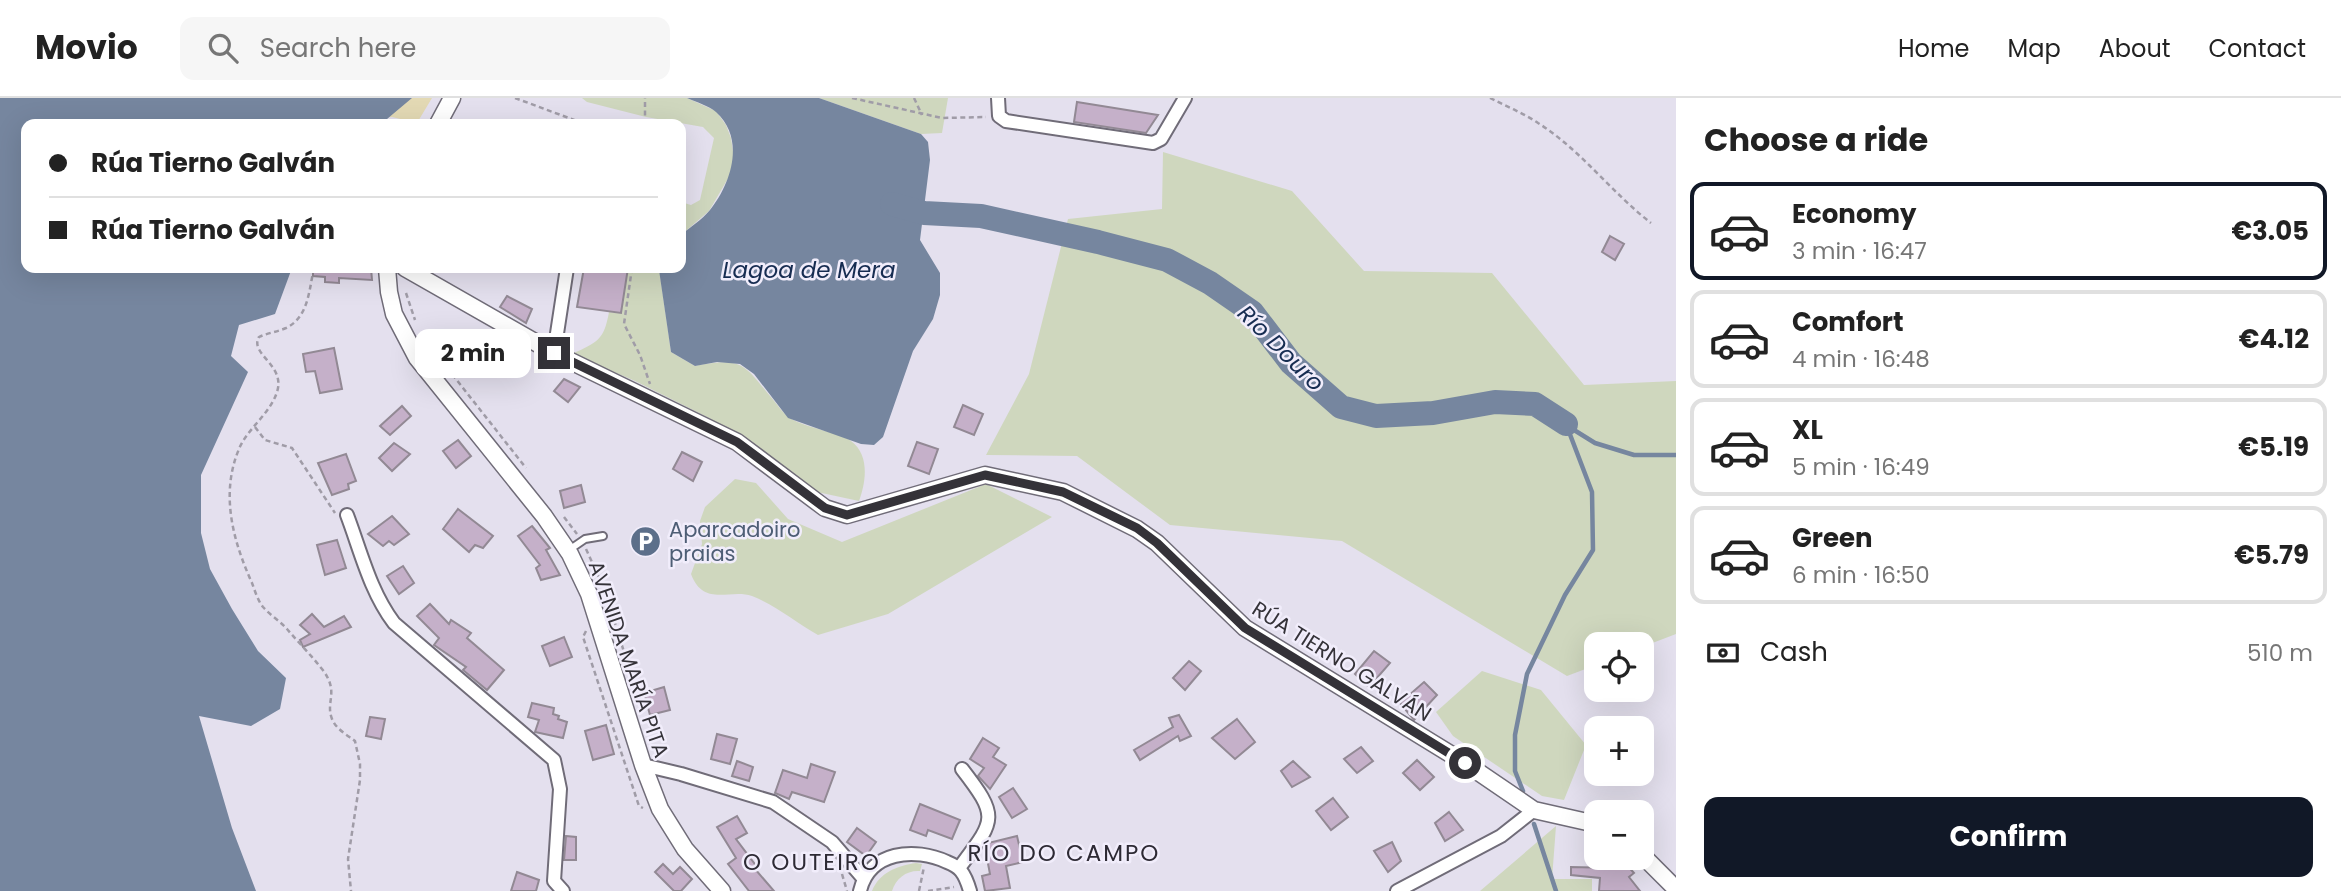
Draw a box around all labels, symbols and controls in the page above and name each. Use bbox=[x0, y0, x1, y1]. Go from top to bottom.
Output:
search box bbox=[180, 17, 670, 80]
text: Movio bbox=[35, 24, 138, 71]
icon: search bbox=[204, 29, 242, 67]
text: Search here bbox=[260, 30, 416, 66]
text: Home bbox=[1898, 32, 1970, 65]
text: Map bbox=[2008, 32, 2061, 65]
text: About bbox=[2099, 32, 2170, 65]
text: Contact bbox=[2208, 32, 2306, 65]
text: Choose a ride bbox=[1704, 117, 1928, 162]
text: Rúa Tierno Galván bbox=[91, 145, 335, 181]
text: Economy bbox=[1792, 196, 1916, 232]
icon: car bbox=[1708, 200, 1771, 263]
text: Rúa Tierno Galván bbox=[91, 212, 335, 248]
text: €3.05 bbox=[2231, 213, 2309, 249]
text: 3 min · 16:47 bbox=[1792, 235, 1927, 267]
water label: Lagoa de Mera bbox=[722, 254, 896, 286]
water label: Río Douro bbox=[1231, 298, 1331, 398]
text: Comfort bbox=[1792, 304, 1904, 340]
icon: car bbox=[1708, 308, 1771, 371]
text: €4.12 bbox=[2239, 321, 2309, 357]
callout: 2 min bbox=[414, 328, 530, 378]
text: 2 min bbox=[441, 337, 505, 369]
route end bbox=[538, 337, 570, 369]
text: 4 min · 16:48 bbox=[1792, 343, 1930, 375]
text: XL bbox=[1792, 412, 1823, 448]
icon: car bbox=[1708, 416, 1771, 479]
text: €5.19 bbox=[2238, 429, 2309, 465]
text: 5 min · 16:49 bbox=[1792, 451, 1930, 483]
place label: Aparcadoiro praias bbox=[669, 515, 800, 568]
text: Green bbox=[1792, 520, 1873, 556]
parking icon: Aparcadoiro praias bbox=[629, 524, 663, 558]
icon: car bbox=[1708, 524, 1771, 587]
text: €5.79 bbox=[2234, 537, 2309, 573]
street label: AVENIDA MARÍA PITA bbox=[582, 557, 676, 761]
text: 6 min · 16:50 bbox=[1792, 559, 1930, 591]
street label: RÚA TIERNO GALVÁN bbox=[1247, 594, 1437, 728]
map controls bbox=[1584, 632, 1654, 870]
button: locate bbox=[1584, 632, 1654, 702]
icon: cash bbox=[1704, 634, 1742, 672]
text: Cash bbox=[1760, 634, 1828, 670]
text: 510 m bbox=[2247, 637, 2313, 669]
button: + bbox=[1584, 716, 1654, 786]
route start bbox=[1449, 747, 1481, 779]
button: Confirm bbox=[1704, 797, 2313, 877]
button: − bbox=[1584, 800, 1654, 870]
district label: RÍO DO CAMPO bbox=[968, 837, 1160, 869]
district label: O OUTEIRO bbox=[743, 846, 881, 878]

